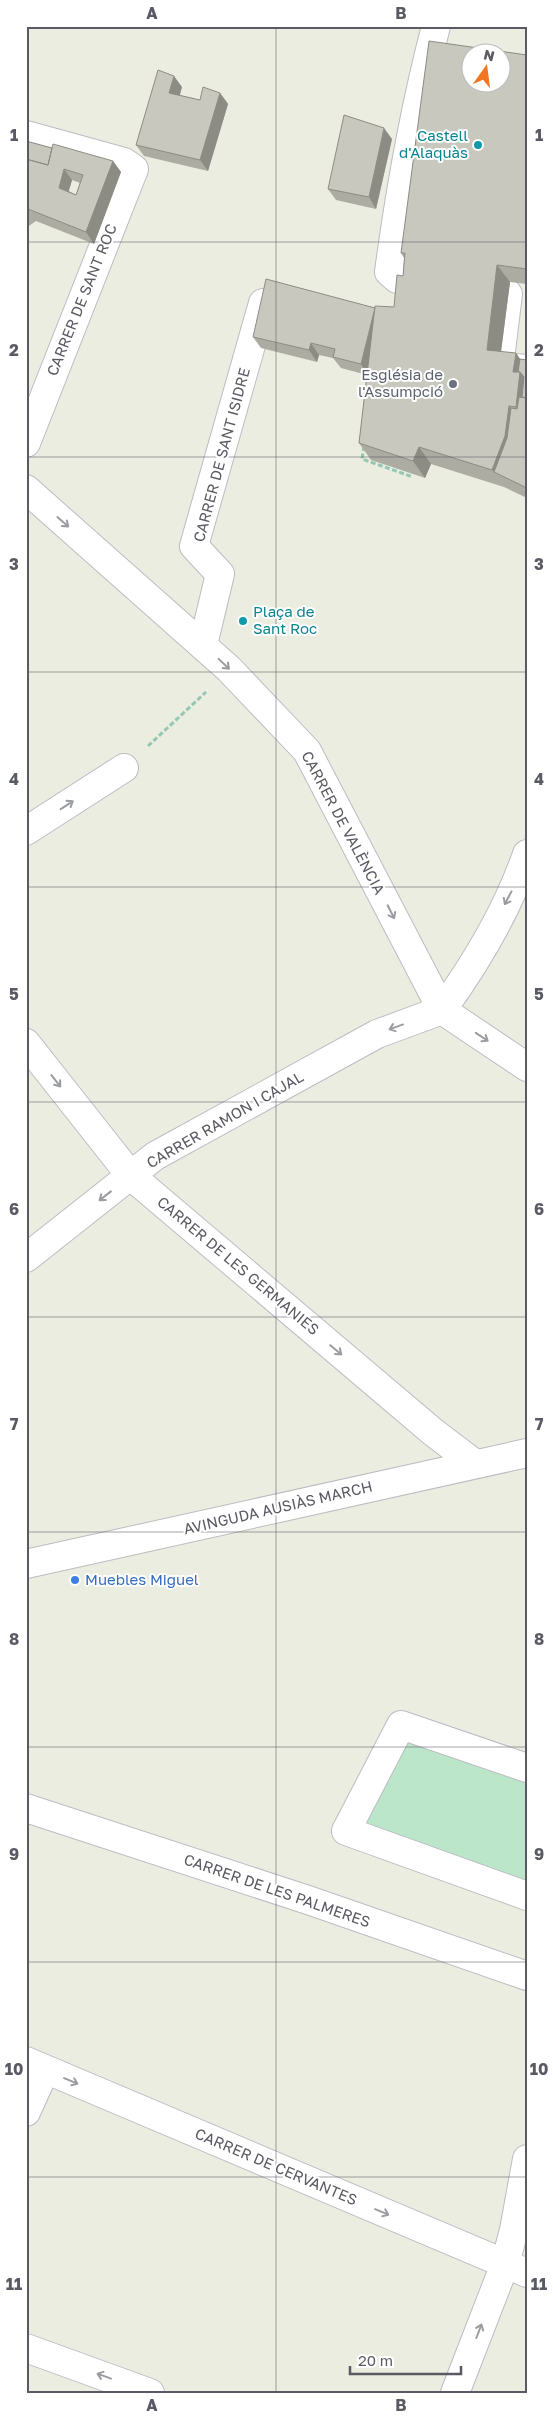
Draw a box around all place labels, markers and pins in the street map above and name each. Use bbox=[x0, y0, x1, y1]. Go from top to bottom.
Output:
place label: Castell d'Alaquàs bbox=[399, 126, 468, 161]
marker: Castell d'Alaquàs bbox=[472, 139, 484, 151]
place label: Església de l'Assumpció bbox=[358, 365, 443, 400]
marker: Església de l'Assumpció bbox=[447, 378, 459, 390]
place label: Plaça de Sant Roc bbox=[253, 602, 317, 637]
marker: Plaça de Sant Roc bbox=[237, 615, 249, 627]
place label: Muebles Miguel bbox=[85, 1570, 199, 1588]
marker: Muebles Miguel bbox=[69, 1574, 81, 1586]

